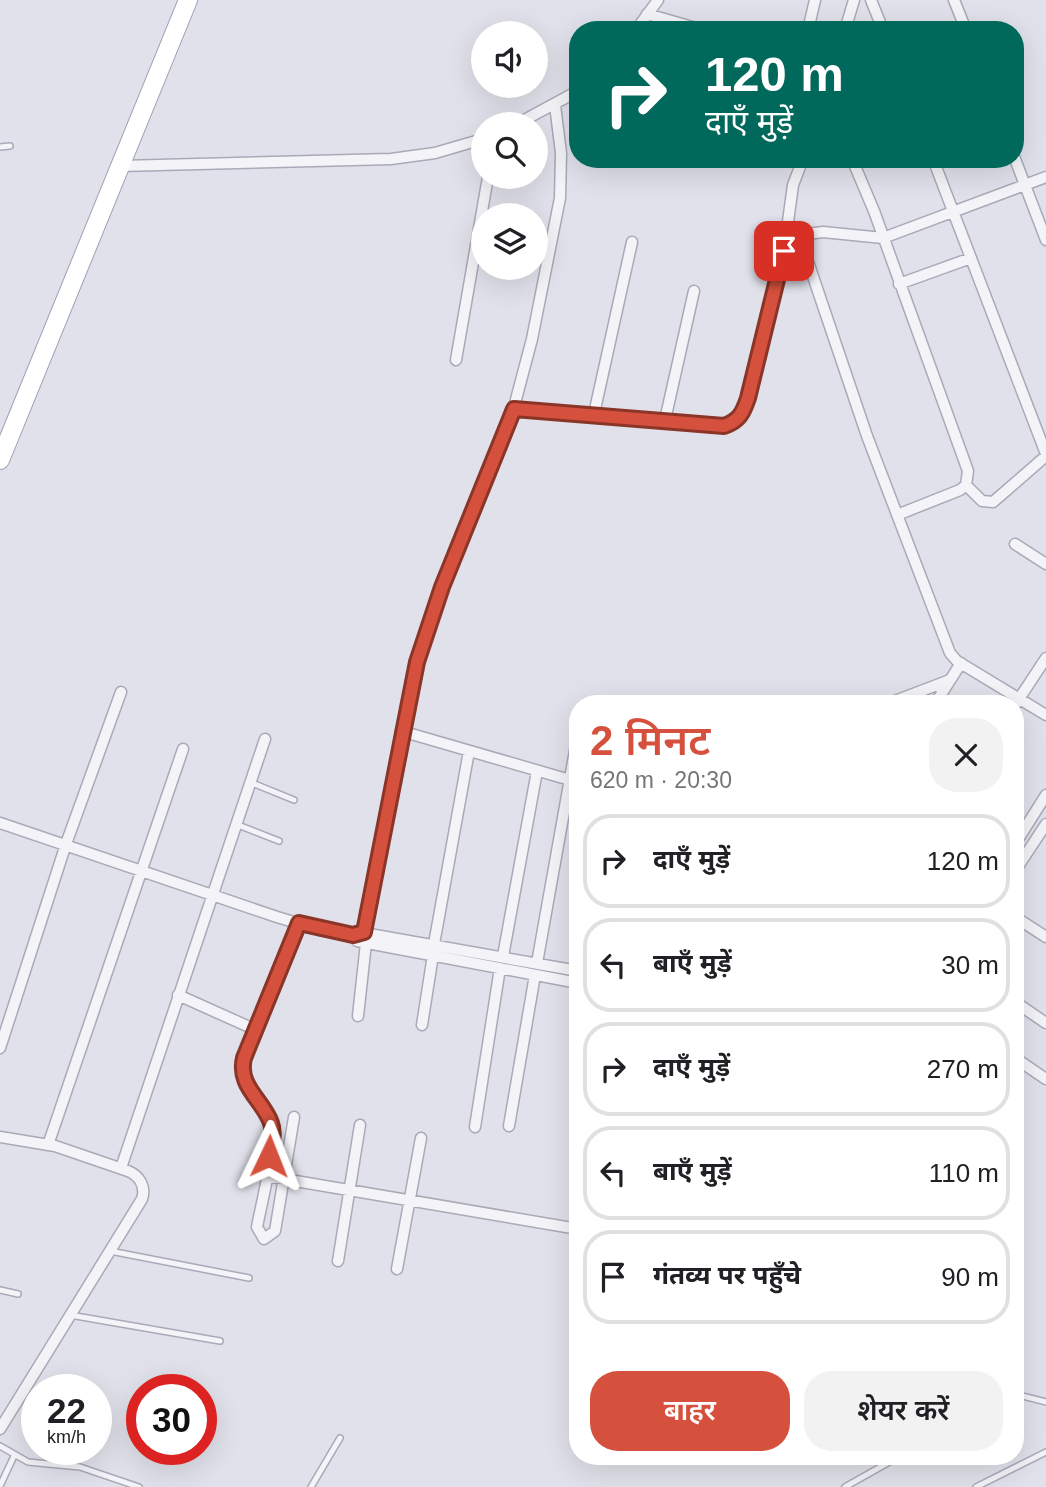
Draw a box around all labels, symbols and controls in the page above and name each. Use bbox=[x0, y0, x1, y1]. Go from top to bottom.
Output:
map controls bbox=[471, 21, 548, 280]
button: sound bbox=[471, 21, 548, 98]
text: 120 m bbox=[705, 47, 844, 101]
icon: right bbox=[590, 49, 681, 140]
text: दाएँ मुड़ें bbox=[705, 104, 793, 140]
button: search bbox=[471, 112, 548, 189]
button: layers bbox=[471, 203, 548, 280]
pin bbox=[754, 221, 814, 281]
icon: arrive bbox=[765, 232, 803, 270]
text: 2 मिनट bbox=[590, 717, 710, 764]
button: close bbox=[929, 718, 1003, 792]
text: 620 m · 20:30 bbox=[590, 767, 732, 793]
icon: right bbox=[594, 842, 632, 880]
text: दाएँ मुड़ें bbox=[653, 844, 730, 874]
text: 120 m bbox=[927, 846, 999, 876]
icon: left bbox=[594, 946, 632, 984]
text: बाएँ मुड़ें bbox=[653, 948, 732, 978]
text: 30 m bbox=[941, 950, 999, 980]
icon: right bbox=[594, 1050, 632, 1088]
text: दाएँ मुड़ें bbox=[653, 1052, 730, 1082]
text: 270 m bbox=[927, 1054, 999, 1084]
position arrow bbox=[232, 1119, 306, 1193]
icon: left bbox=[594, 1154, 632, 1192]
text: बाएँ मुड़ें bbox=[653, 1156, 732, 1186]
text: 110 m bbox=[929, 1158, 999, 1188]
icon: arrive bbox=[594, 1258, 632, 1296]
text: गंतव्य पर पहुँचे bbox=[653, 1260, 801, 1290]
text: 90 m bbox=[941, 1262, 999, 1292]
button: बाहर bbox=[590, 1371, 790, 1451]
button: शेयर करें bbox=[804, 1371, 1003, 1451]
speed limit sign: 30 bbox=[126, 1374, 217, 1465]
text: 22 bbox=[47, 1391, 86, 1430]
text: km/h bbox=[47, 1427, 86, 1447]

